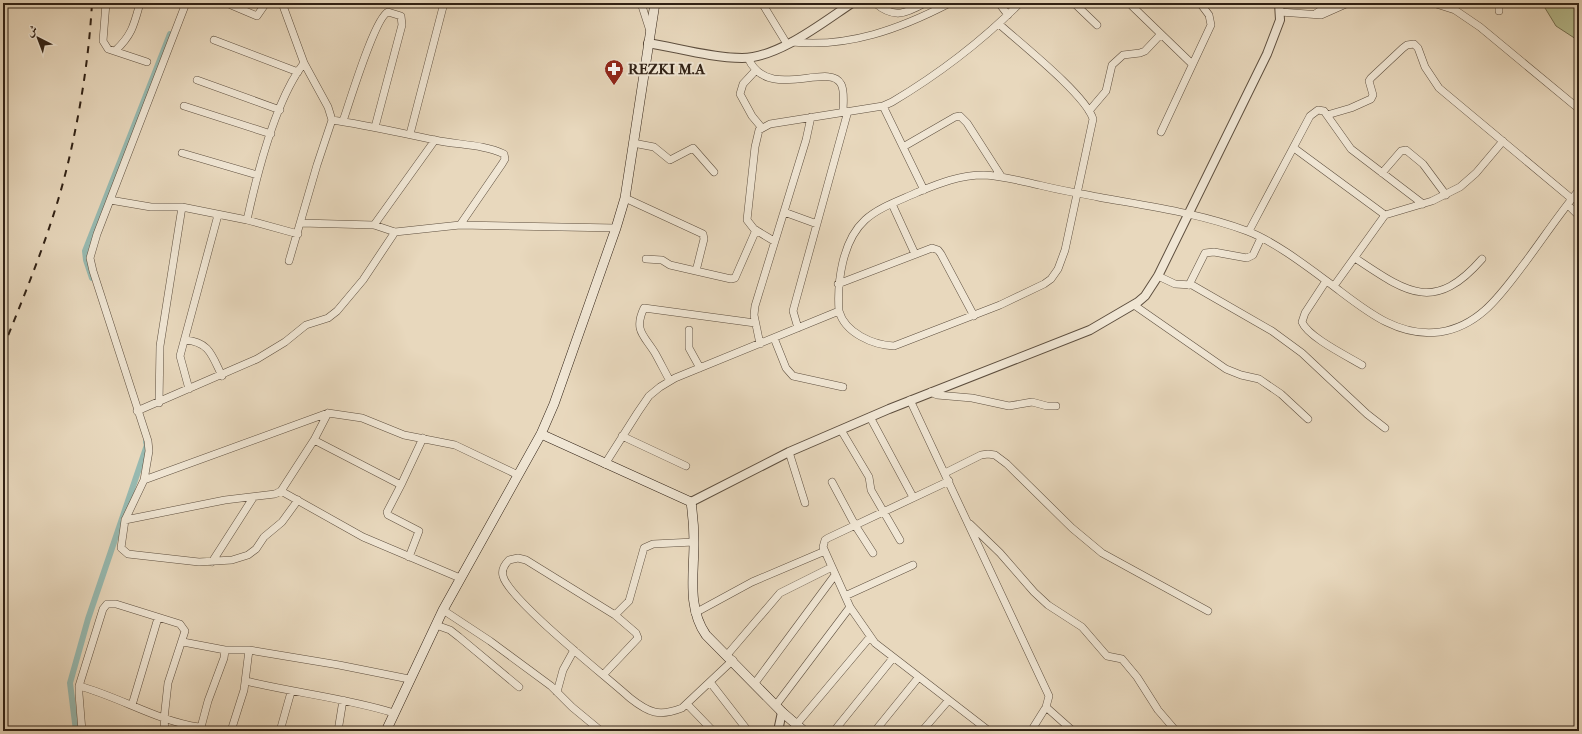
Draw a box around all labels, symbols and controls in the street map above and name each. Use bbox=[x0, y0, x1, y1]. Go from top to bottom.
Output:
north arrow bbox=[18, 18, 58, 58]
text: ش bbox=[23, 22, 40, 39]
pharmacy icon: REZKI M.A bbox=[603, 58, 625, 86]
place label: REZKI M.A bbox=[628, 60, 706, 78]

